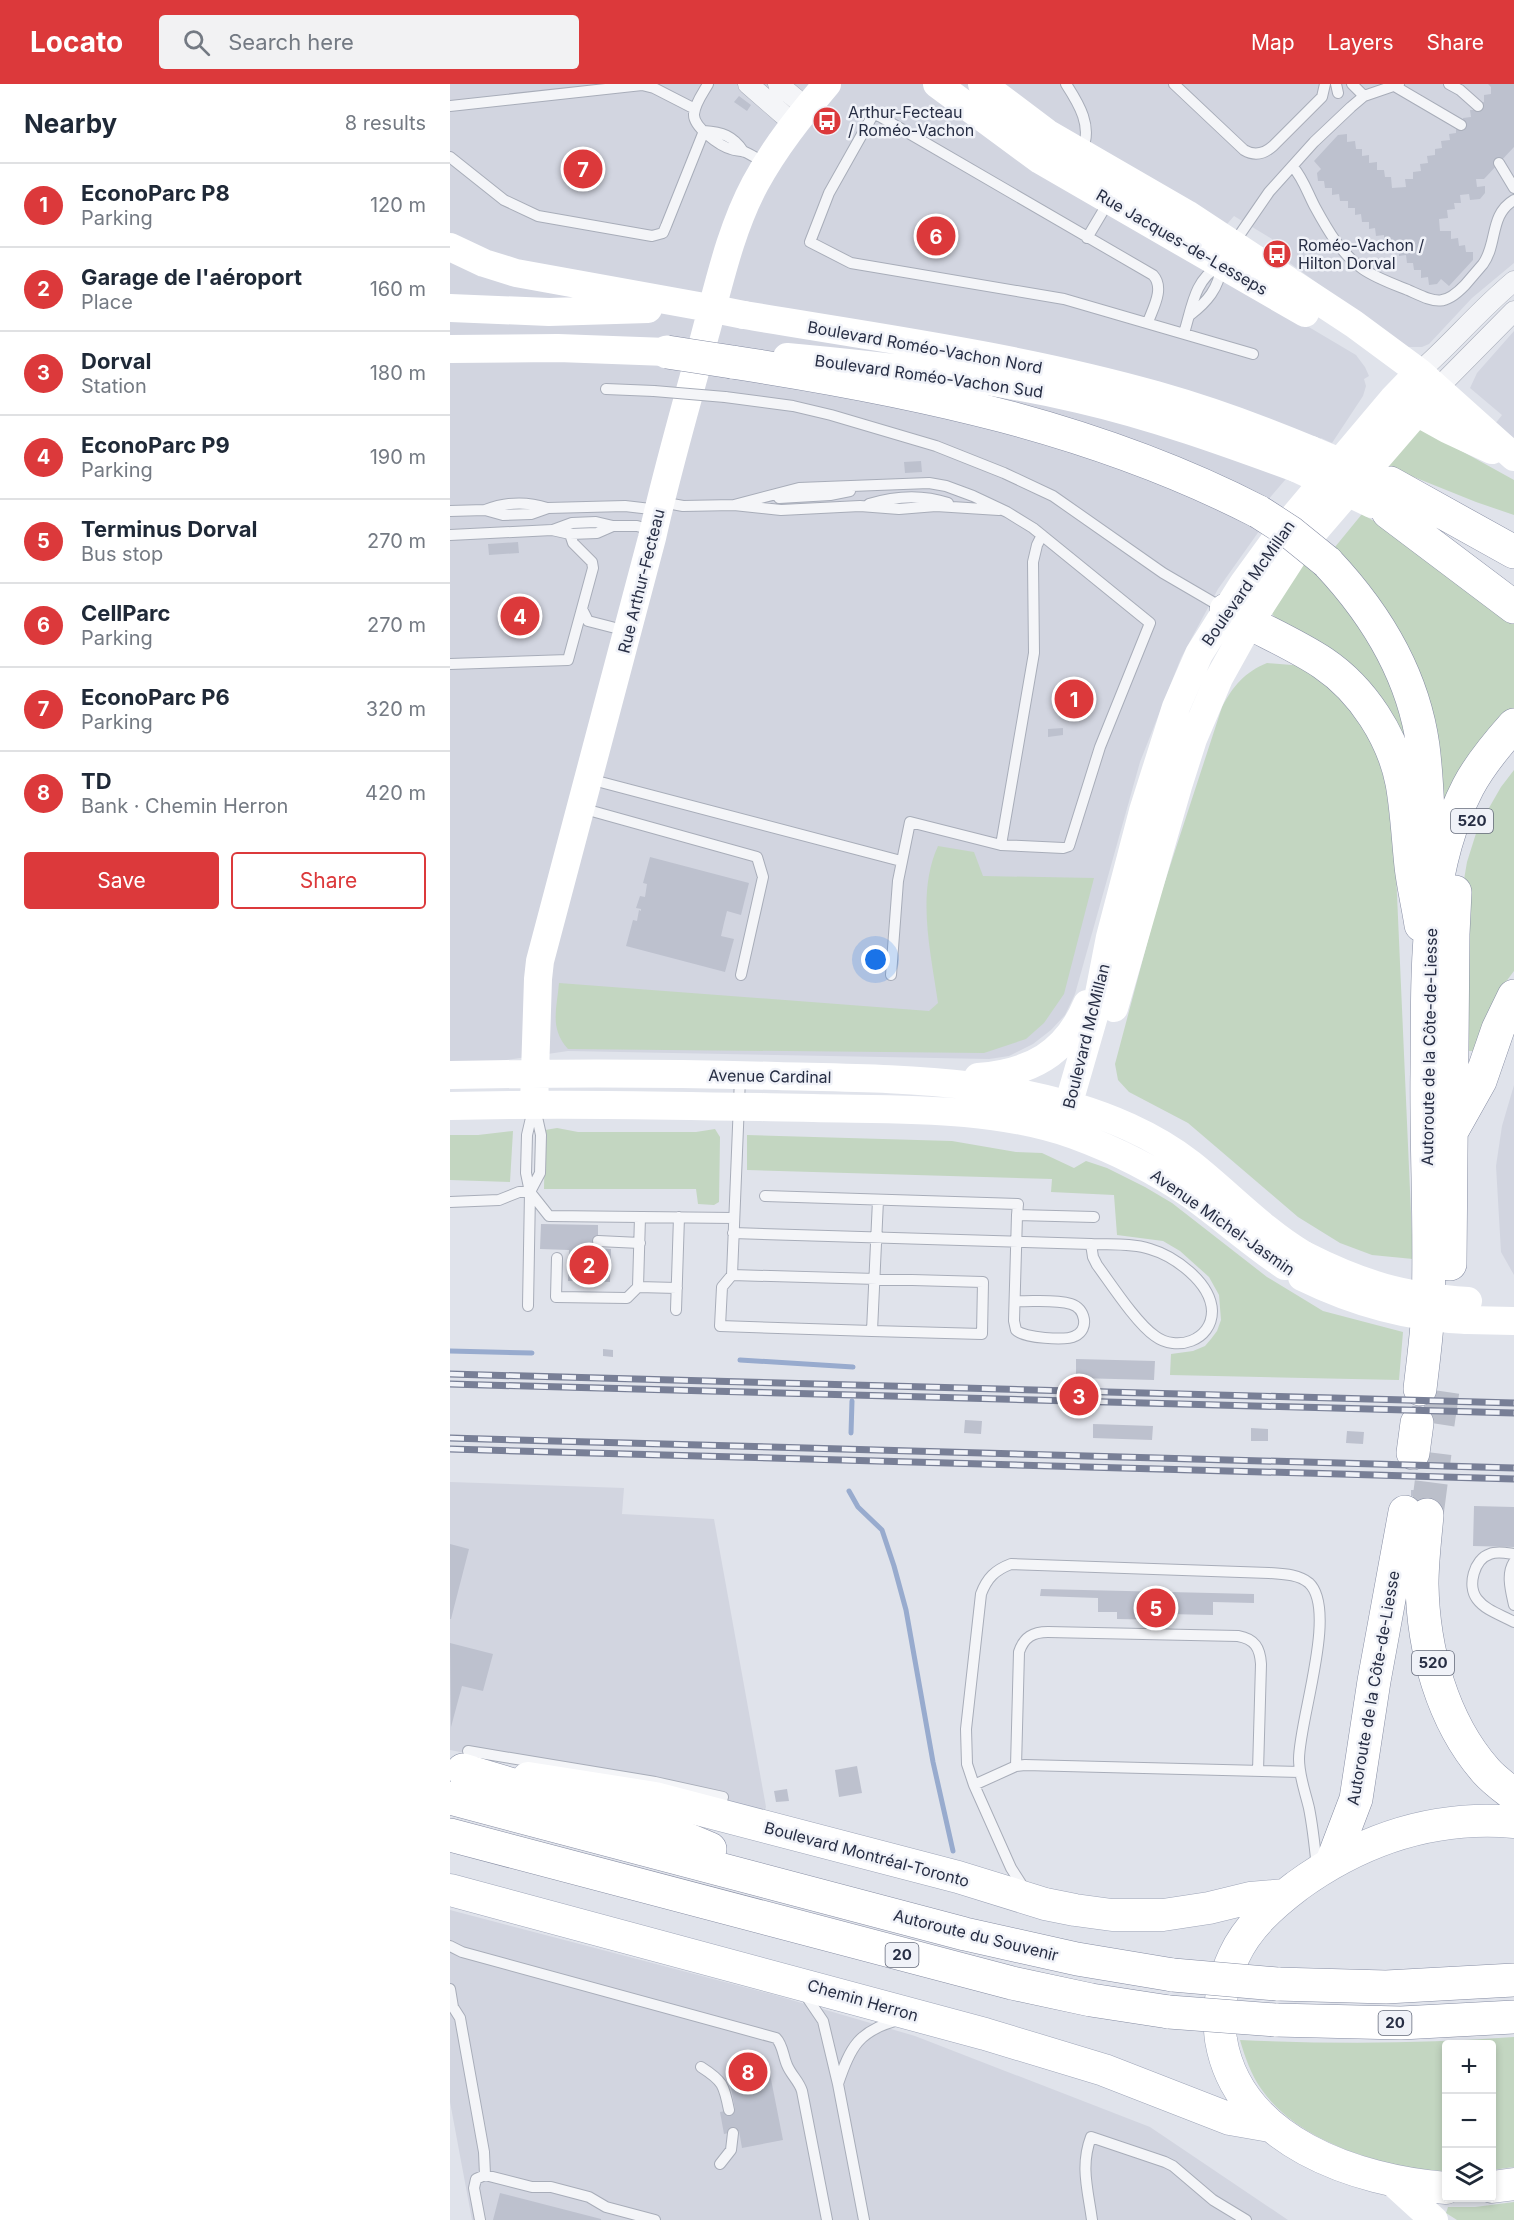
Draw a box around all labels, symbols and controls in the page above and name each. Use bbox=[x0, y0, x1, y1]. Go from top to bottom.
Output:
search box bbox=[159, 15, 579, 69]
text: Locato bbox=[30, 25, 123, 59]
icon: search bbox=[180, 26, 213, 59]
text: Search here bbox=[228, 29, 354, 55]
text: Map bbox=[1251, 30, 1295, 55]
text: Layers bbox=[1328, 30, 1394, 55]
text: Share bbox=[1427, 30, 1484, 55]
place label: Arthur-Fecteau / Roméo-Vachon bbox=[848, 102, 974, 140]
bus stop icon: Arthur-Fecteau / Roméo-Vachon bbox=[811, 105, 843, 137]
text: Nearby bbox=[24, 108, 117, 139]
text: 8 results bbox=[345, 111, 426, 135]
pin: 7 bbox=[564, 146, 602, 191]
text: EconoParc P8 bbox=[81, 180, 230, 206]
street label: Rue Jacques-de-Lesseps bbox=[1093, 185, 1271, 299]
text: 1 bbox=[39, 193, 48, 217]
text: 120 m bbox=[370, 193, 426, 217]
text: Parking bbox=[81, 206, 153, 230]
pin: 6 bbox=[916, 214, 956, 258]
place label: Roméo-Vachon / Hilton Dorval bbox=[1298, 235, 1425, 273]
bus stop icon: Roméo-Vachon / Hilton Dorval bbox=[1261, 238, 1293, 270]
text: Garage de l'aéroport bbox=[81, 264, 302, 290]
text: 2 bbox=[37, 277, 50, 301]
text: 160 m bbox=[370, 277, 426, 301]
text: Place bbox=[81, 290, 133, 314]
street label: Boulevard Roméo-Vachon Nord bbox=[806, 316, 1044, 378]
text: Dorval bbox=[81, 348, 151, 374]
street label: Boulevard Roméo-Vachon Sud bbox=[814, 350, 1044, 402]
text: 3 bbox=[37, 361, 50, 385]
text: 180 m bbox=[370, 361, 426, 385]
text: Station bbox=[81, 374, 147, 398]
text: EconoParc P9 bbox=[81, 432, 230, 458]
text: 4 bbox=[37, 445, 50, 469]
text: 190 m bbox=[370, 445, 426, 469]
text: Parking bbox=[81, 458, 153, 482]
street label: Rue Arthur-Fecteau bbox=[613, 507, 669, 655]
text: Terminus Dorval bbox=[81, 516, 258, 542]
street label: Boulevard McMillan bbox=[1197, 516, 1299, 650]
text: 5 bbox=[37, 529, 50, 553]
text: 270 m bbox=[367, 529, 426, 553]
text: Bus stop bbox=[81, 542, 163, 566]
pin: 4 bbox=[500, 594, 540, 638]
text: CellParc bbox=[81, 600, 170, 626]
text: 6 bbox=[37, 613, 50, 637]
text: 270 m bbox=[367, 613, 426, 637]
text: Parking bbox=[81, 626, 153, 650]
pin: 1 bbox=[1054, 676, 1094, 722]
text: EconoParc P6 bbox=[81, 684, 230, 710]
text: 7 bbox=[38, 697, 49, 721]
text: 320 m bbox=[366, 697, 426, 721]
text: Parking bbox=[81, 710, 153, 734]
text: TD bbox=[81, 768, 112, 794]
text: 8 bbox=[37, 781, 50, 805]
text: 420 m bbox=[365, 781, 426, 805]
text: Bank · Chemin Herron bbox=[81, 794, 288, 818]
road number: 520 bbox=[1451, 809, 1493, 833]
button: Save bbox=[24, 852, 219, 909]
button: Share bbox=[231, 852, 426, 909]
street label: Autoroute de la Côte-de-Liesse bbox=[1417, 928, 1441, 1166]
your location bbox=[861, 945, 890, 974]
street label: Boulevard McMillan bbox=[1058, 962, 1114, 1110]
street label: Avenue Cardinal bbox=[708, 1065, 832, 1087]
street label: Avenue Michel-Jasmin bbox=[1147, 1165, 1299, 1279]
pin: 2 bbox=[570, 1242, 608, 1288]
pin: 3 bbox=[1060, 1374, 1098, 1418]
street label: Autoroute de la Côte-de-Liesse bbox=[1342, 1569, 1404, 1807]
pin: 5 bbox=[1136, 1586, 1176, 1630]
road number: 520 bbox=[1412, 1651, 1454, 1675]
street label: Boulevard Montréal-Toronto bbox=[762, 1817, 972, 1891]
street label: Autoroute du Souvenir bbox=[891, 1905, 1061, 1965]
road number: 20 bbox=[886, 1943, 918, 1967]
street label: Chemin Herron bbox=[805, 1975, 921, 2025]
road number: 20 bbox=[1378, 2011, 1412, 2035]
map controls bbox=[1442, 2040, 1496, 2202]
button: + bbox=[1442, 2040, 1496, 2094]
pin: 8 bbox=[728, 2050, 768, 2094]
button: − bbox=[1442, 2094, 1496, 2148]
button: layers bbox=[1442, 2148, 1496, 2202]

